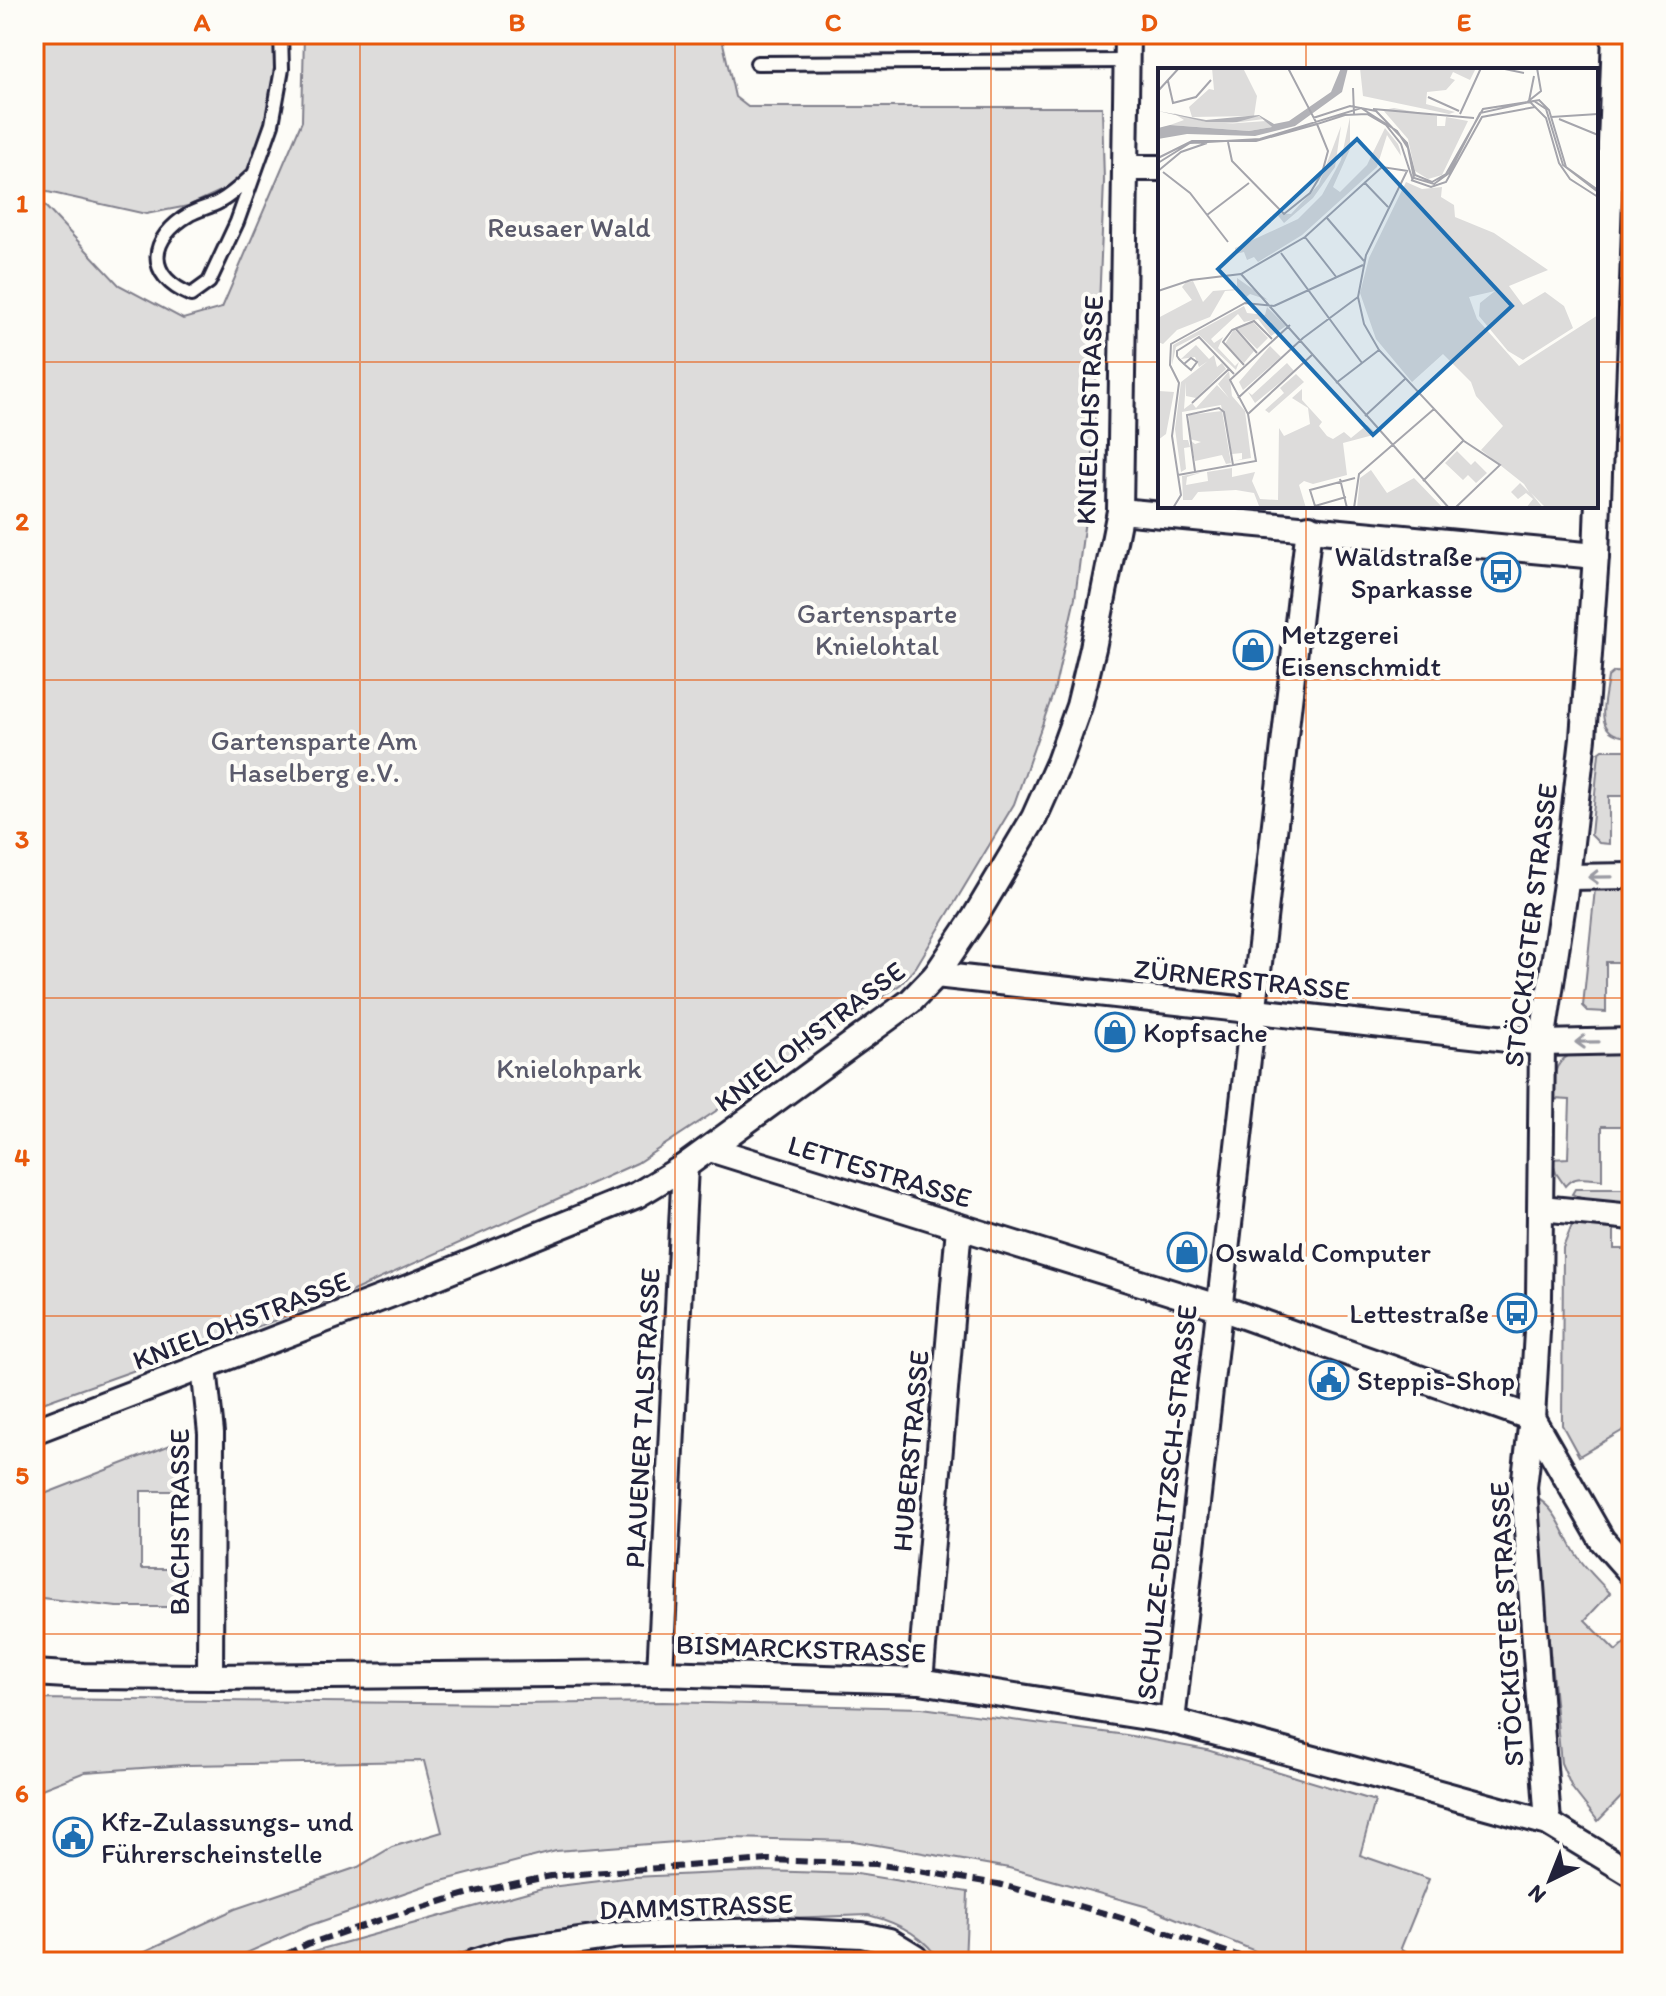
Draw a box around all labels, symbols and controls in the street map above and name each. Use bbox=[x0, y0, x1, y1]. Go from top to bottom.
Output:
text: A bbox=[193, 6, 211, 38]
text: B bbox=[509, 6, 526, 38]
text: C bbox=[825, 6, 842, 38]
text: D bbox=[1140, 6, 1158, 38]
text: E bbox=[1457, 6, 1471, 38]
inset map bbox=[1158, 68, 1598, 508]
text: 1 bbox=[16, 187, 28, 219]
park label: Reusaer Wald bbox=[487, 210, 651, 244]
street label: KNIELOHSTRASSE bbox=[1068, 294, 1110, 526]
text: 2 bbox=[15, 505, 29, 537]
place label: Waldstraße Sparkasse bbox=[1334, 539, 1473, 605]
bus stop icon: Waldstraße Sparkasse bbox=[1480, 551, 1522, 593]
park label: Gartensparte Knielohtal bbox=[797, 596, 957, 662]
place label: Metzgerei Eisenschmidt bbox=[1281, 617, 1441, 683]
shop icon: Metzgerei Eisenschmidt bbox=[1232, 629, 1274, 671]
park label: Gartensparte Am Haselberg e.V. bbox=[210, 723, 418, 789]
street label: STÖCKIGTER STRASSE bbox=[1496, 781, 1564, 1069]
text: 3 bbox=[15, 823, 29, 855]
one-way arrow bbox=[1587, 869, 1614, 885]
street label: ZÜRNERSTRASSE bbox=[1133, 951, 1351, 1007]
street label: KNIELOHSTRASSE bbox=[707, 953, 911, 1119]
shop icon: Kopfsache bbox=[1094, 1011, 1136, 1053]
place label: Kopfsache bbox=[1143, 1015, 1268, 1049]
one-way arrow bbox=[1574, 1034, 1601, 1050]
park label: Knielohpark bbox=[496, 1051, 642, 1085]
street label: LETTESTRASSE bbox=[784, 1127, 976, 1215]
text: 4 bbox=[14, 1141, 30, 1173]
shop icon: Oswald Computer bbox=[1166, 1231, 1208, 1273]
place label: Oswald Computer bbox=[1215, 1235, 1431, 1269]
street label: KNIELOHSTRASSE bbox=[128, 1263, 354, 1377]
street label: PLAUENER TALSTRASSE bbox=[617, 1267, 667, 1569]
bus stop icon: Lettestraße bbox=[1496, 1292, 1538, 1334]
place label: Lettestraße bbox=[1349, 1296, 1489, 1330]
street label: SCHULZE-DELITZSCH-STRASSE bbox=[1128, 1303, 1204, 1701]
street label: HUBERSTRASSE bbox=[884, 1349, 936, 1553]
public building icon: Steppis-Shop bbox=[1308, 1359, 1350, 1401]
place label: Steppis-Shop bbox=[1357, 1363, 1515, 1397]
street label: BACHSTRASSE bbox=[162, 1429, 196, 1615]
text: 5 bbox=[15, 1459, 29, 1491]
street label: STÖCKIGTER STRASSE bbox=[1482, 1481, 1530, 1767]
street label: BISMARCKSTRASSE bbox=[675, 1627, 927, 1669]
text: 6 bbox=[15, 1777, 29, 1809]
place label: Kfz-Zulassungs- und Führerscheinstelle bbox=[101, 1804, 354, 1870]
public building icon: Kfz-Zulassungs- und Führerscheinstelle bbox=[52, 1816, 94, 1858]
north arrow bbox=[1510, 1840, 1590, 1920]
text: N bbox=[1522, 1879, 1551, 1909]
street label: DAMMSTRASSE bbox=[598, 1886, 794, 1926]

